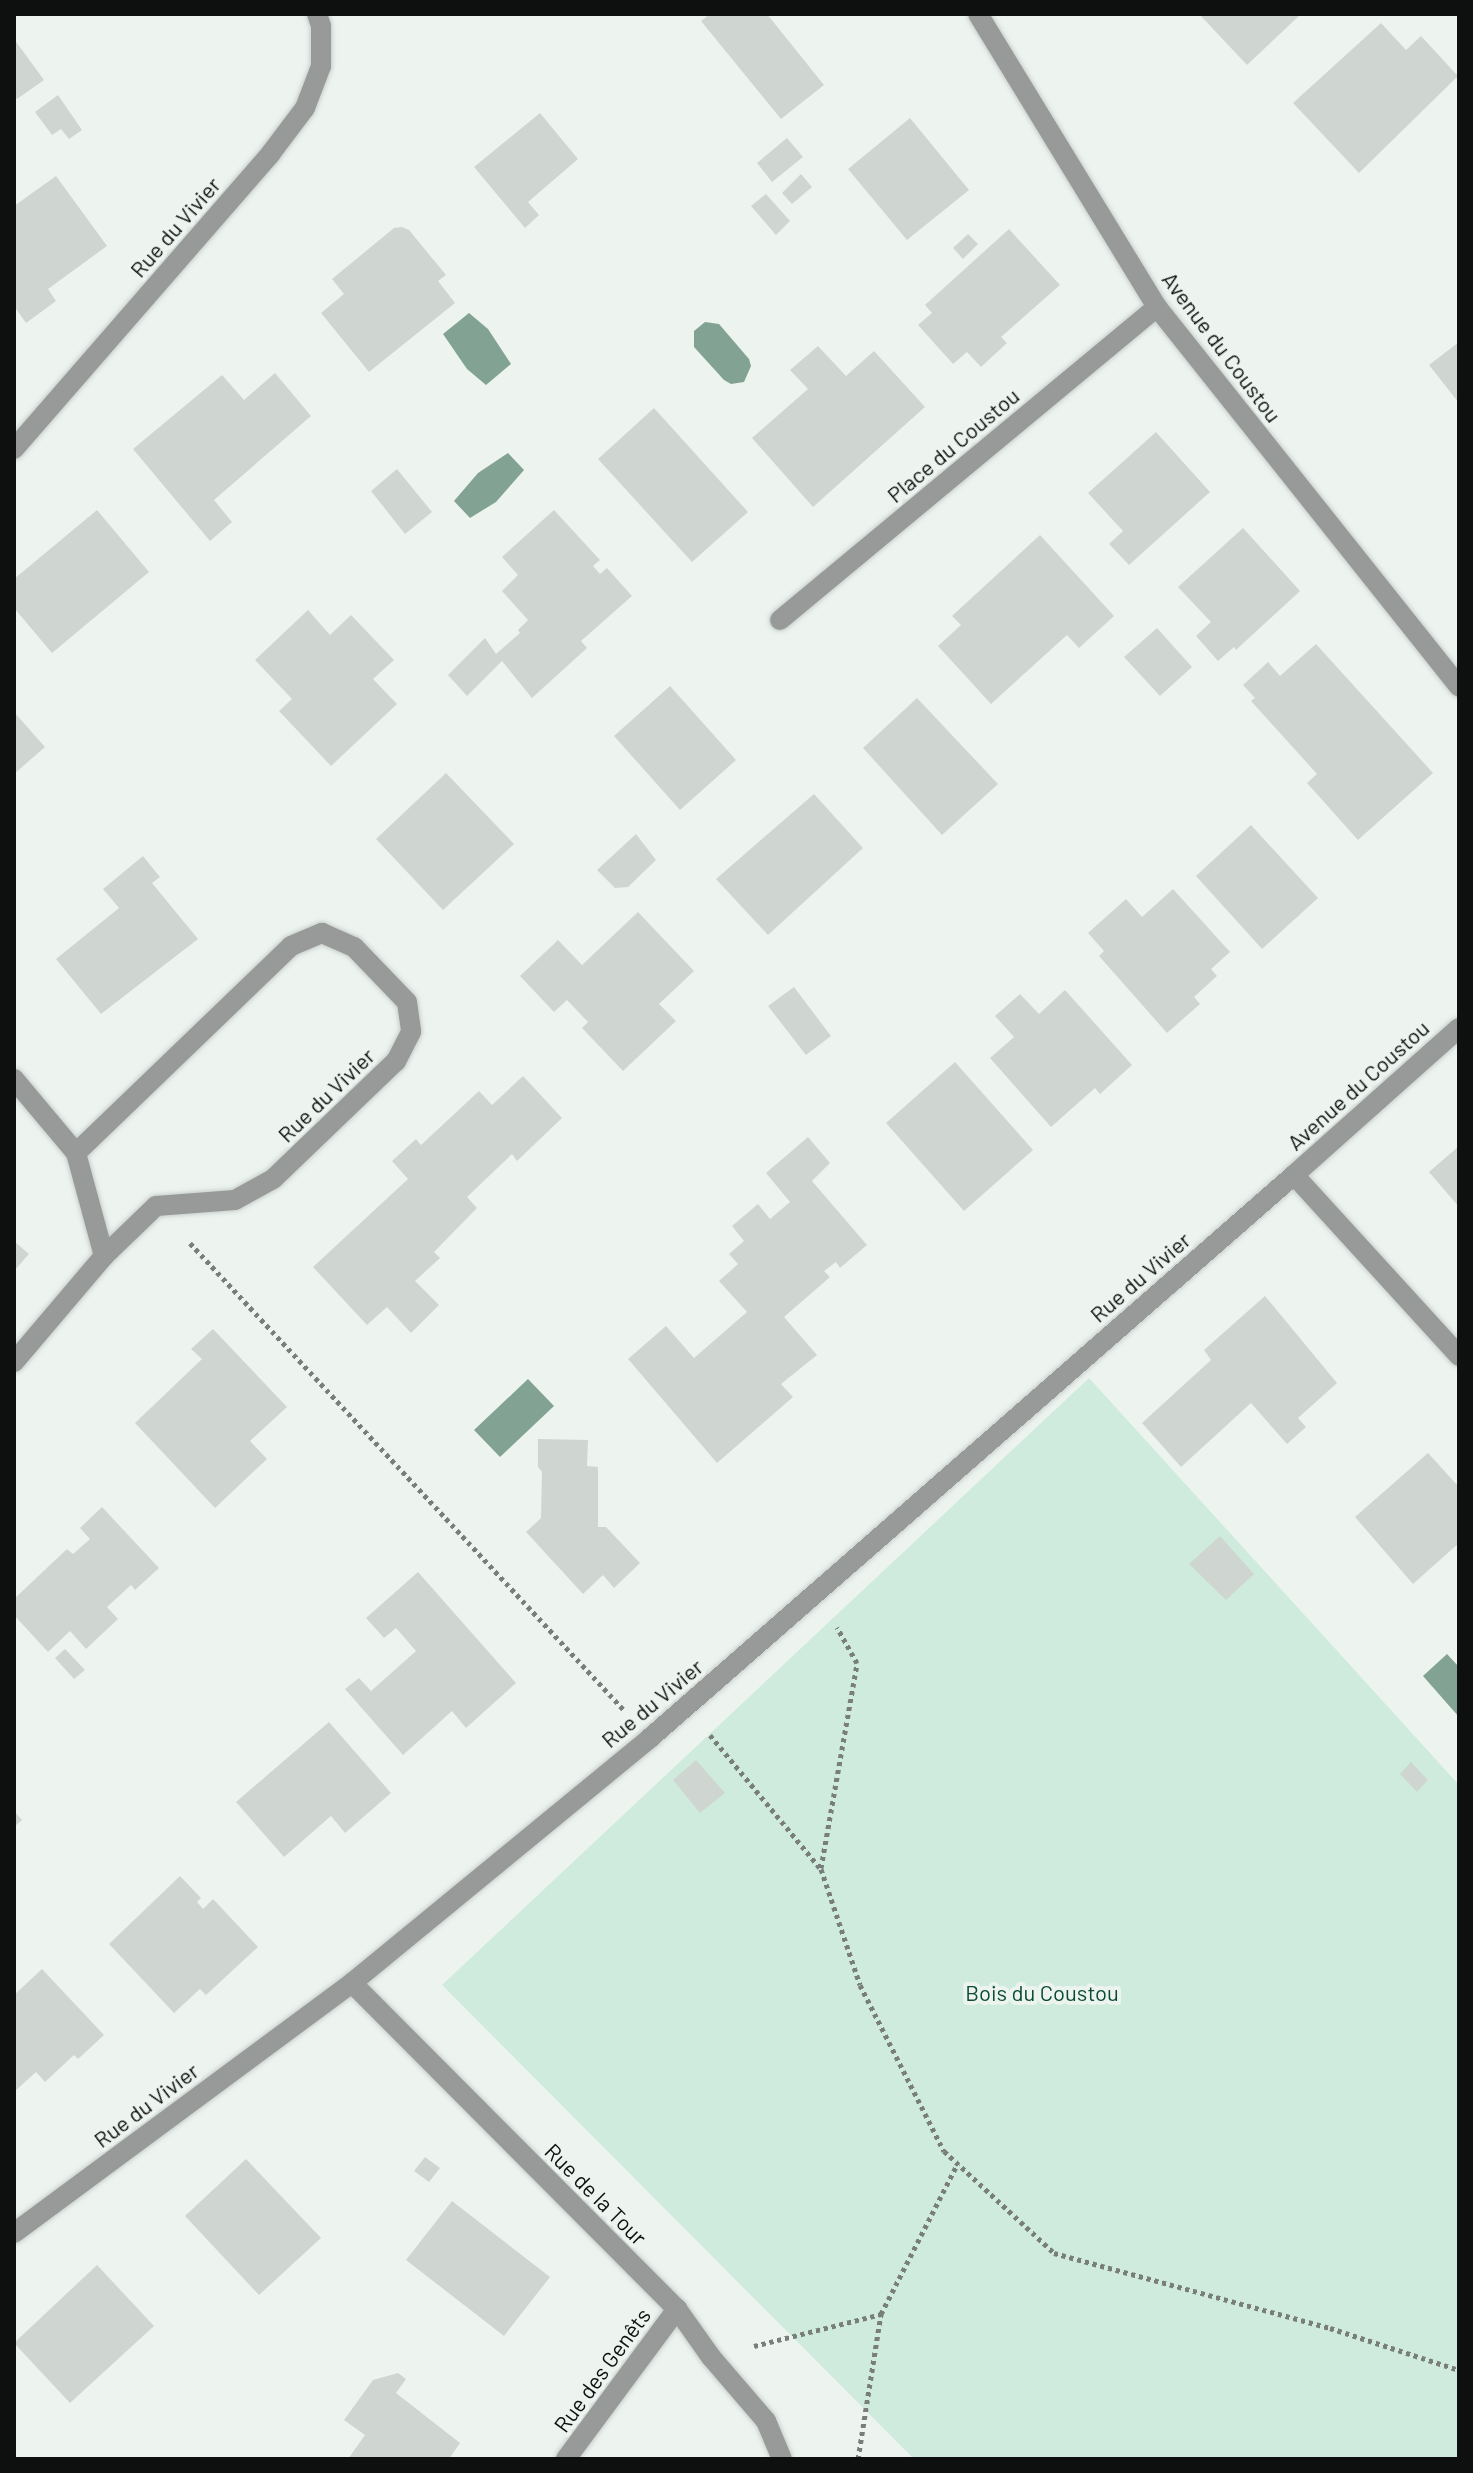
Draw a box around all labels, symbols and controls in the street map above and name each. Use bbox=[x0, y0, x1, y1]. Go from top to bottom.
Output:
street label: Rue du Vivier bbox=[124, 172, 226, 282]
street label: Avenue du Coustou bbox=[1157, 267, 1287, 427]
street label: Place du Coustou bbox=[882, 382, 1024, 508]
street label: Avenue du Coustou bbox=[1282, 1014, 1434, 1156]
street label: Rue du Vivier bbox=[272, 1042, 380, 1148]
street label: Rue du Vivier bbox=[1085, 1226, 1195, 1328]
street label: Rue du Vivier bbox=[596, 1653, 708, 1753]
park label: Bois du Coustou bbox=[965, 1980, 1119, 2006]
street label: Rue du Vivier bbox=[89, 2057, 203, 2153]
street label: Rue de la Tour bbox=[540, 2138, 652, 2250]
street label: Rue des Genêts bbox=[548, 2303, 656, 2437]

